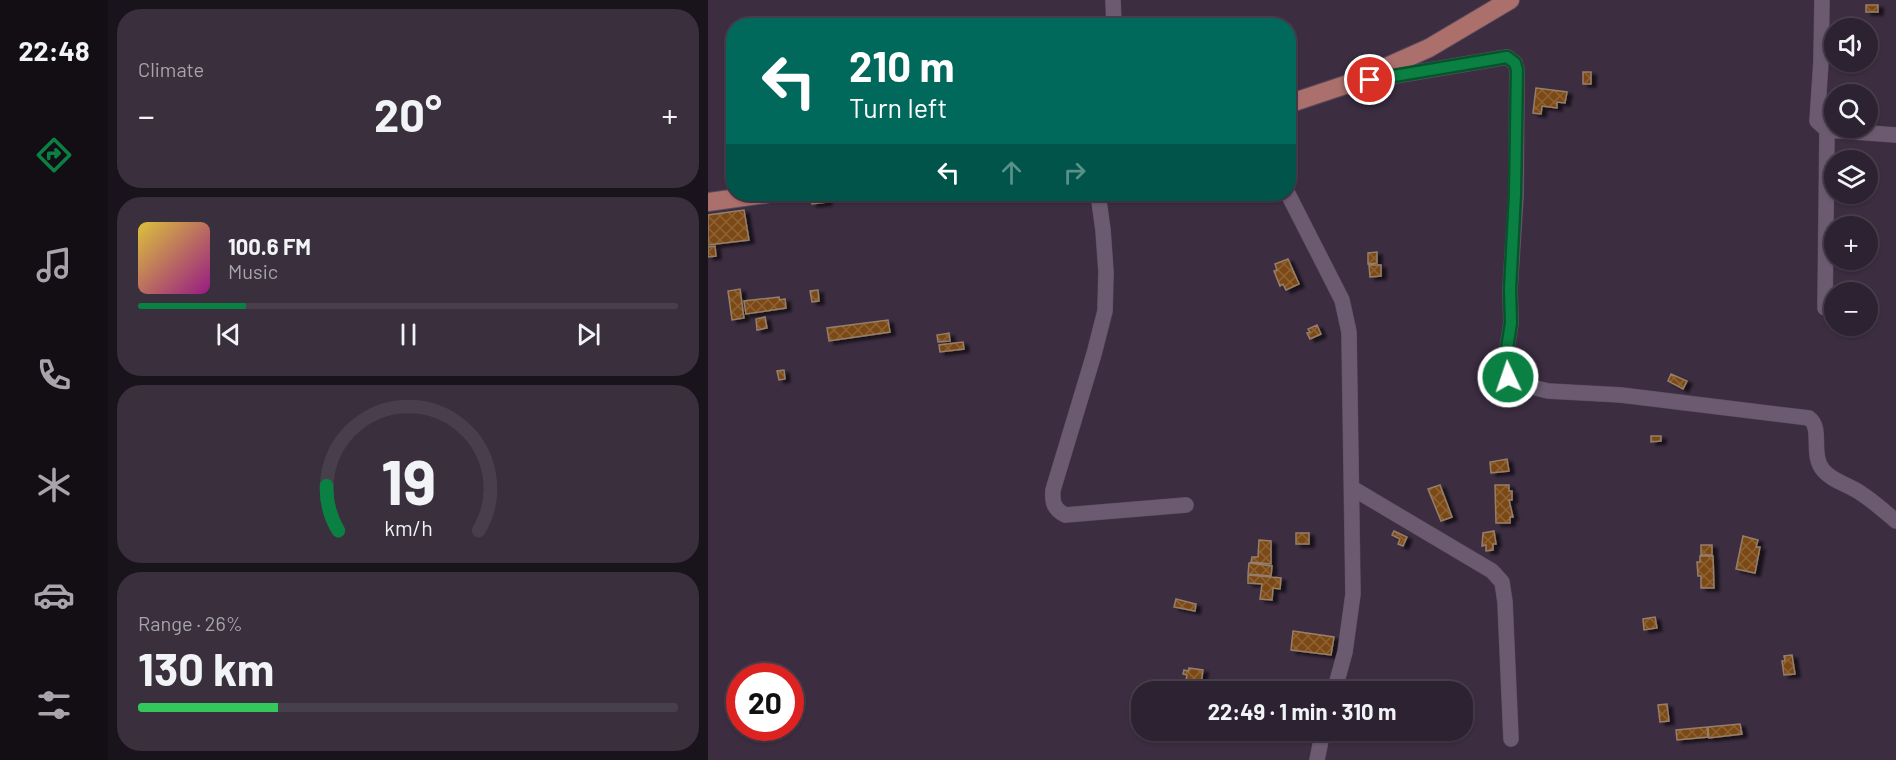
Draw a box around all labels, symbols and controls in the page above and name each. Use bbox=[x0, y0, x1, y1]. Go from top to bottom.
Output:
map controls bbox=[1824, 18, 1878, 336]
button: sound bbox=[1824, 18, 1878, 72]
text: 22:48 bbox=[18, 34, 90, 66]
text: 210 m bbox=[849, 40, 955, 90]
icon: left bbox=[750, 42, 828, 120]
pin bbox=[1344, 54, 1395, 105]
text: Climate bbox=[138, 57, 204, 81]
icon: arrive bbox=[1353, 63, 1386, 96]
button: search bbox=[1824, 84, 1878, 138]
text: 20° bbox=[374, 87, 442, 141]
text: Turn left bbox=[849, 91, 947, 123]
text: − bbox=[138, 95, 155, 135]
text: + bbox=[662, 95, 678, 135]
icon: directions bbox=[33, 134, 75, 176]
button: layers bbox=[1824, 150, 1878, 204]
icon: left bbox=[932, 156, 965, 189]
icon: ahead bbox=[995, 156, 1028, 189]
icon: right bbox=[1058, 156, 1091, 189]
button: + bbox=[1824, 216, 1878, 270]
text: 100.6 FM bbox=[228, 233, 311, 259]
icon: music bbox=[33, 244, 75, 286]
text: Music bbox=[228, 259, 278, 283]
button: − bbox=[1824, 282, 1878, 336]
icon: previous bbox=[212, 318, 245, 351]
icon: pause bbox=[392, 318, 425, 351]
icon: next bbox=[572, 318, 605, 351]
position arrow bbox=[1476, 345, 1540, 409]
icon: phone bbox=[33, 354, 75, 396]
text: 19 bbox=[380, 443, 436, 517]
icon: climate bbox=[33, 464, 75, 506]
text: km/h bbox=[384, 515, 432, 540]
icon: car bbox=[33, 574, 75, 616]
text: Range · 26% bbox=[138, 611, 243, 635]
text: 130 km bbox=[138, 641, 274, 695]
speed limit sign: 20 bbox=[726, 663, 804, 741]
icon: filters bbox=[33, 684, 75, 726]
text: 22:49 · 1 min · 310 m bbox=[1208, 698, 1396, 724]

